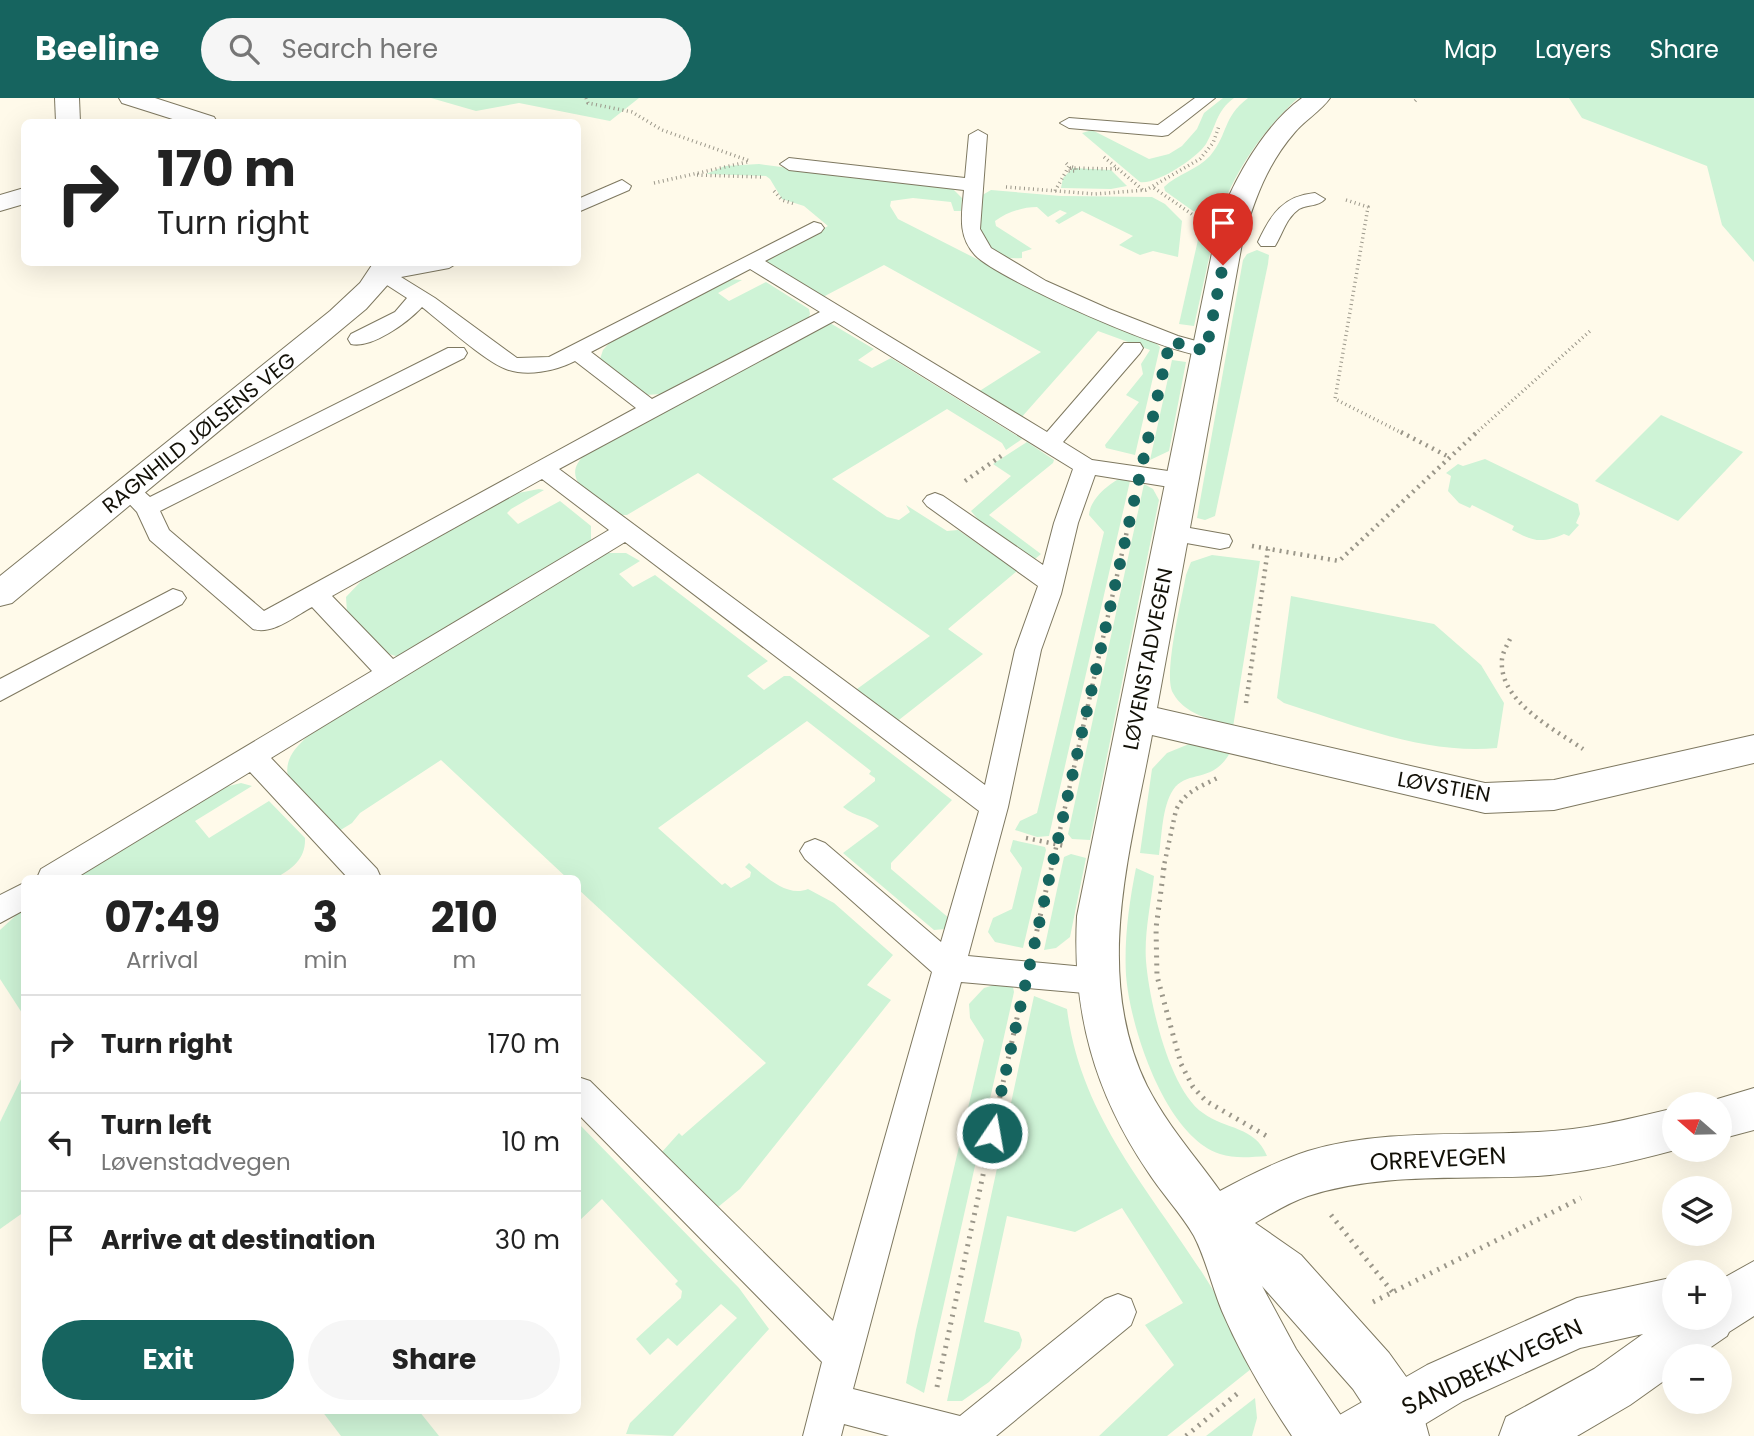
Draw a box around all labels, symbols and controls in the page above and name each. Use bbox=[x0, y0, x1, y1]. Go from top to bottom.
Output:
search box bbox=[201, 18, 691, 81]
text: Beeline bbox=[35, 25, 159, 72]
icon: search bbox=[225, 30, 263, 68]
text: Search here bbox=[281, 31, 438, 67]
text: Map bbox=[1444, 33, 1497, 66]
text: Layers bbox=[1535, 33, 1611, 66]
text: Share bbox=[1649, 33, 1719, 66]
text: 170 m bbox=[157, 135, 296, 203]
icon: right bbox=[42, 147, 133, 238]
pin bbox=[1193, 193, 1253, 265]
text: Turn right bbox=[157, 200, 309, 245]
icon: arrive bbox=[1204, 204, 1242, 242]
street label: RAGNHILD JØLSENS VEG bbox=[96, 345, 301, 520]
street label: LØVENSTADVEGEN bbox=[1116, 565, 1179, 752]
street label: LØVSTIEN bbox=[1395, 764, 1493, 809]
text: 07:49 bbox=[104, 888, 220, 947]
text: 3 bbox=[313, 888, 338, 947]
text: 210 bbox=[431, 888, 498, 947]
text: Arrival bbox=[126, 944, 198, 976]
text: min bbox=[303, 944, 347, 976]
text: m bbox=[452, 944, 476, 976]
icon: right bbox=[42, 1025, 80, 1063]
text: Turn right bbox=[101, 1026, 233, 1062]
text: 170 m bbox=[487, 1026, 560, 1062]
north arrow bbox=[1662, 1092, 1732, 1162]
map controls bbox=[1662, 1092, 1732, 1414]
position arrow bbox=[955, 1096, 1029, 1170]
text: Turn left bbox=[101, 1107, 212, 1143]
icon: left bbox=[42, 1123, 80, 1161]
text: 10 m bbox=[502, 1124, 560, 1160]
street label: ORREVEGEN bbox=[1369, 1138, 1507, 1179]
text: Løvenstadvegen bbox=[101, 1146, 291, 1178]
button: layers bbox=[1662, 1176, 1732, 1246]
icon: arrive bbox=[42, 1221, 80, 1259]
text: Arrive at destination bbox=[101, 1222, 376, 1258]
text: 30 m bbox=[495, 1222, 560, 1258]
button: + bbox=[1662, 1260, 1732, 1330]
street label: SANDBEKKVEGEN bbox=[1396, 1310, 1588, 1423]
button: Exit bbox=[42, 1320, 294, 1400]
button: Share bbox=[308, 1320, 560, 1400]
button: − bbox=[1662, 1344, 1732, 1414]

